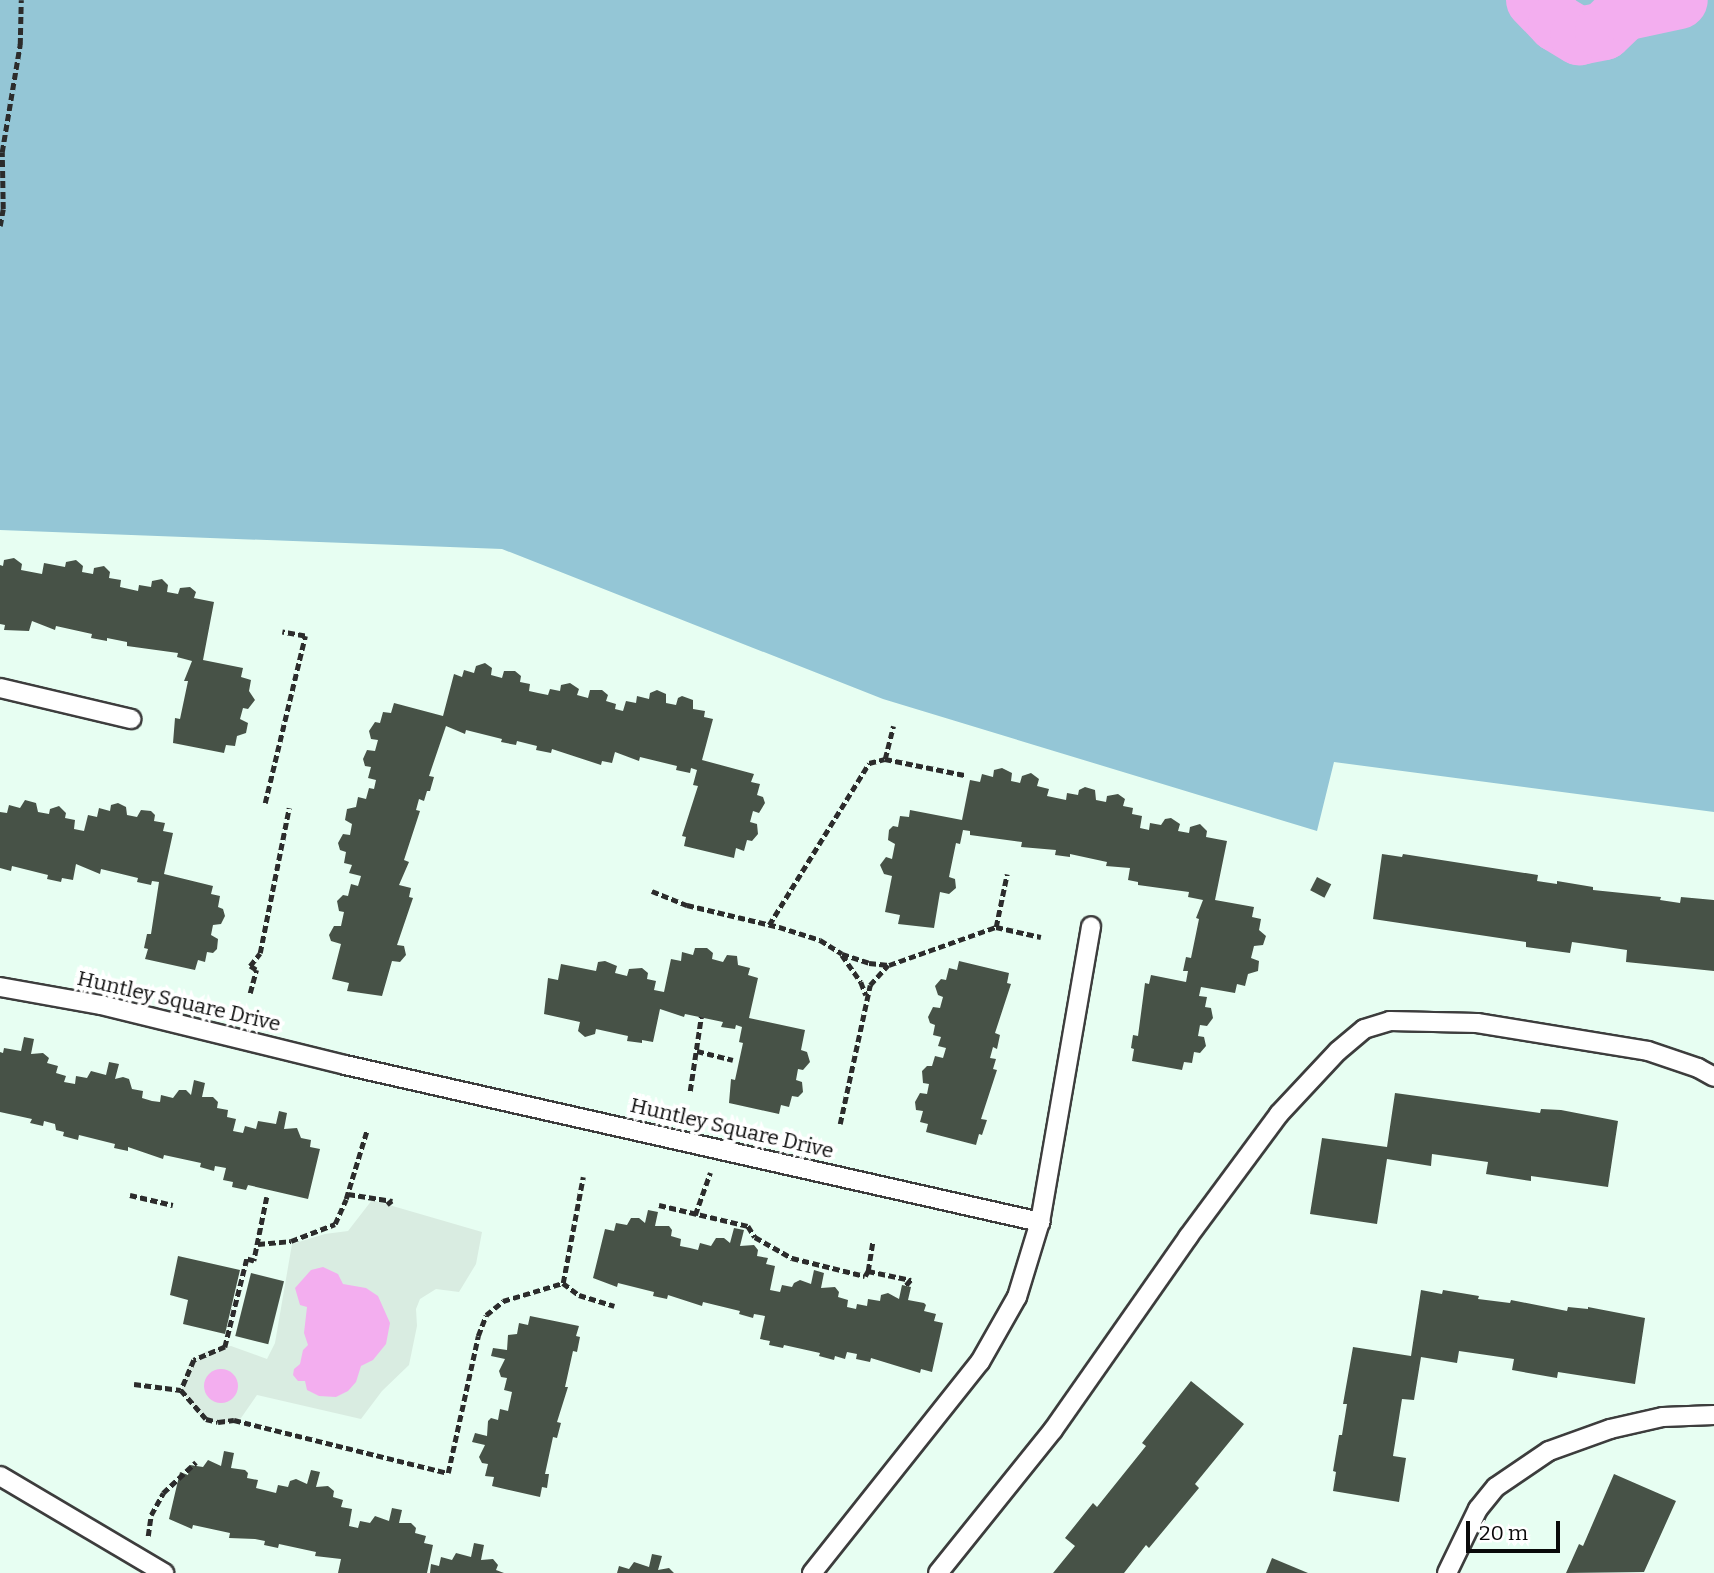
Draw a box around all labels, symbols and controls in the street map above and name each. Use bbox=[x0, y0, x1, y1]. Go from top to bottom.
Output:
street label: Huntley Square Drive bbox=[75, 965, 283, 1037]
street label: Huntley Square Drive bbox=[628, 1092, 836, 1164]
scale bar bbox=[1469, 1506, 1564, 1550]
text: 20 m bbox=[1479, 1520, 1528, 1546]

